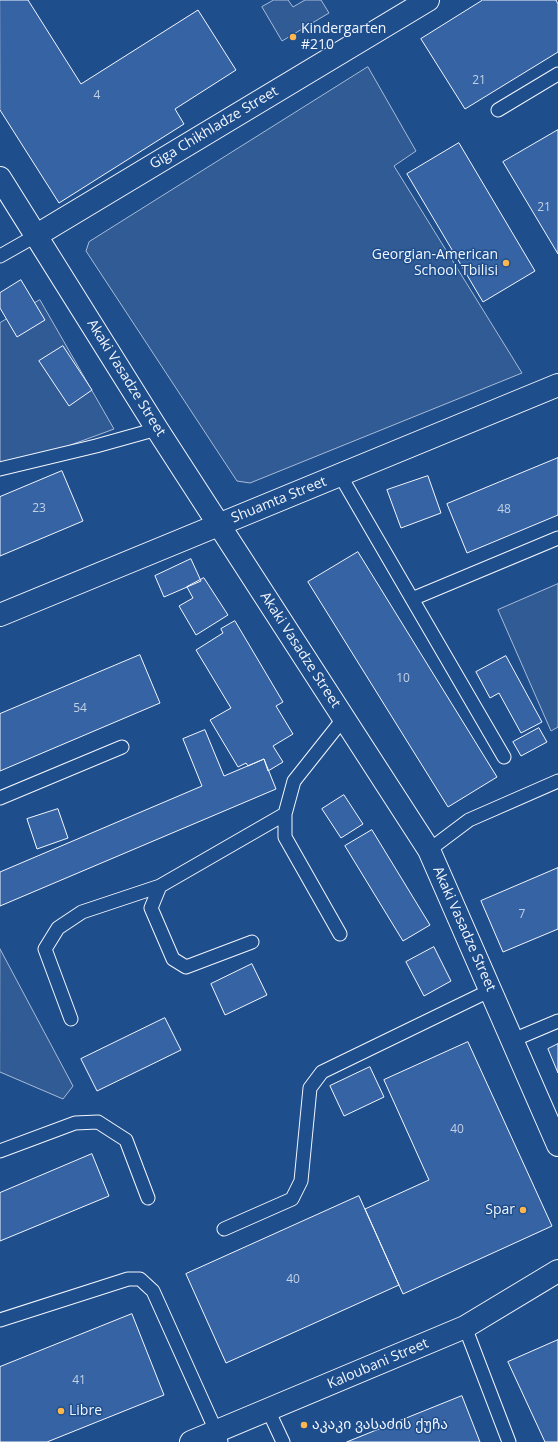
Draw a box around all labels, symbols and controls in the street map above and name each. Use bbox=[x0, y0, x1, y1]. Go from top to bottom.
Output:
place label: Kindergarten #210 bbox=[301, 21, 386, 54]
marker: Kindergarten #210 bbox=[288, 32, 298, 42]
house number: 21 bbox=[472, 74, 486, 88]
street label: Giga Chikhladze Street bbox=[147, 83, 281, 173]
house number: 4 bbox=[94, 89, 100, 103]
house number: 21 bbox=[537, 201, 551, 215]
place label: Georgian-American School Tbilisi bbox=[372, 247, 498, 280]
marker: Georgian-American School Tbilisi bbox=[501, 258, 511, 268]
street label: Akaki Vasadze Street bbox=[83, 316, 169, 440]
street label: Shuamta Street bbox=[229, 473, 329, 527]
house number: 23 bbox=[32, 502, 46, 516]
house number: 48 bbox=[497, 503, 511, 517]
street label: Akaki Vasadze Street bbox=[256, 589, 344, 711]
house number: 10 bbox=[396, 672, 410, 686]
house number: 54 bbox=[73, 702, 87, 716]
street label: Akaki Vasadze Street bbox=[429, 864, 499, 994]
house number: 7 bbox=[519, 908, 525, 922]
house number: 40 bbox=[450, 1123, 464, 1137]
place label: Spar bbox=[485, 1202, 515, 1218]
marker: Spar bbox=[518, 1205, 528, 1215]
house number: 40 bbox=[286, 1273, 300, 1287]
street label: Kaloubani Street bbox=[325, 1335, 431, 1393]
house number: 41 bbox=[72, 1374, 86, 1388]
place label: Libre bbox=[69, 1403, 102, 1419]
marker: Libre bbox=[56, 1406, 66, 1416]
place label: აკაკი ვასაძის ქუჩა bbox=[312, 1417, 448, 1433]
marker: აკაკი ვასაძის ქუჩა bbox=[299, 1420, 309, 1430]

